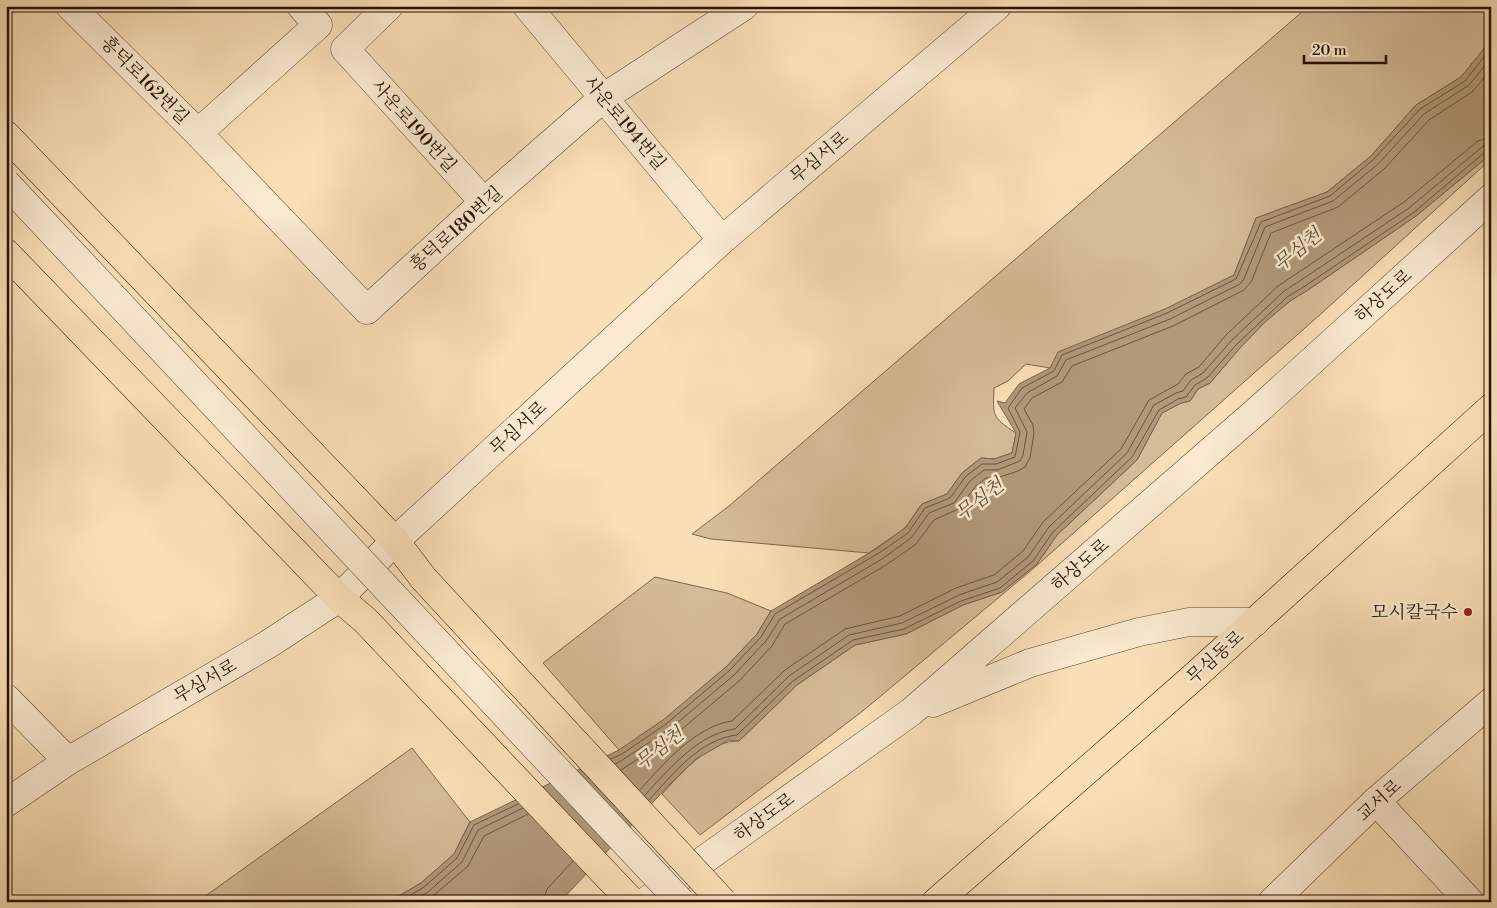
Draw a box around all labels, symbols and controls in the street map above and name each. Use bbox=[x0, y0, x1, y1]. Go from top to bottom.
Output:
street label: 흥덕로162번길 bbox=[96, 31, 194, 129]
scale bar bbox=[1304, 32, 1387, 64]
text: 20 m bbox=[1312, 41, 1347, 60]
street label: 사운로194번길 bbox=[579, 72, 671, 175]
street label: 사운로190번길 bbox=[366, 75, 461, 177]
street label: 무심서로 bbox=[785, 126, 853, 189]
street label: 흥덕로180번길 bbox=[405, 182, 508, 277]
water label: 무심천 bbox=[1269, 222, 1328, 276]
street label: 하상도로 bbox=[1350, 265, 1417, 328]
street label: 무심서로 bbox=[485, 396, 552, 460]
water label: 무심천 bbox=[951, 472, 1010, 526]
street label: 하상도로 bbox=[1047, 534, 1114, 597]
place label: 모시칼국수 bbox=[1371, 601, 1458, 624]
marker: 모시칼국수 bbox=[1462, 606, 1474, 618]
street label: 무심동로 bbox=[1182, 626, 1249, 689]
street label: 무심서로 bbox=[169, 654, 241, 709]
water label: 무심천 bbox=[631, 721, 690, 775]
street label: 교서로 bbox=[1352, 774, 1406, 826]
street label: 하상도로 bbox=[729, 788, 799, 847]

